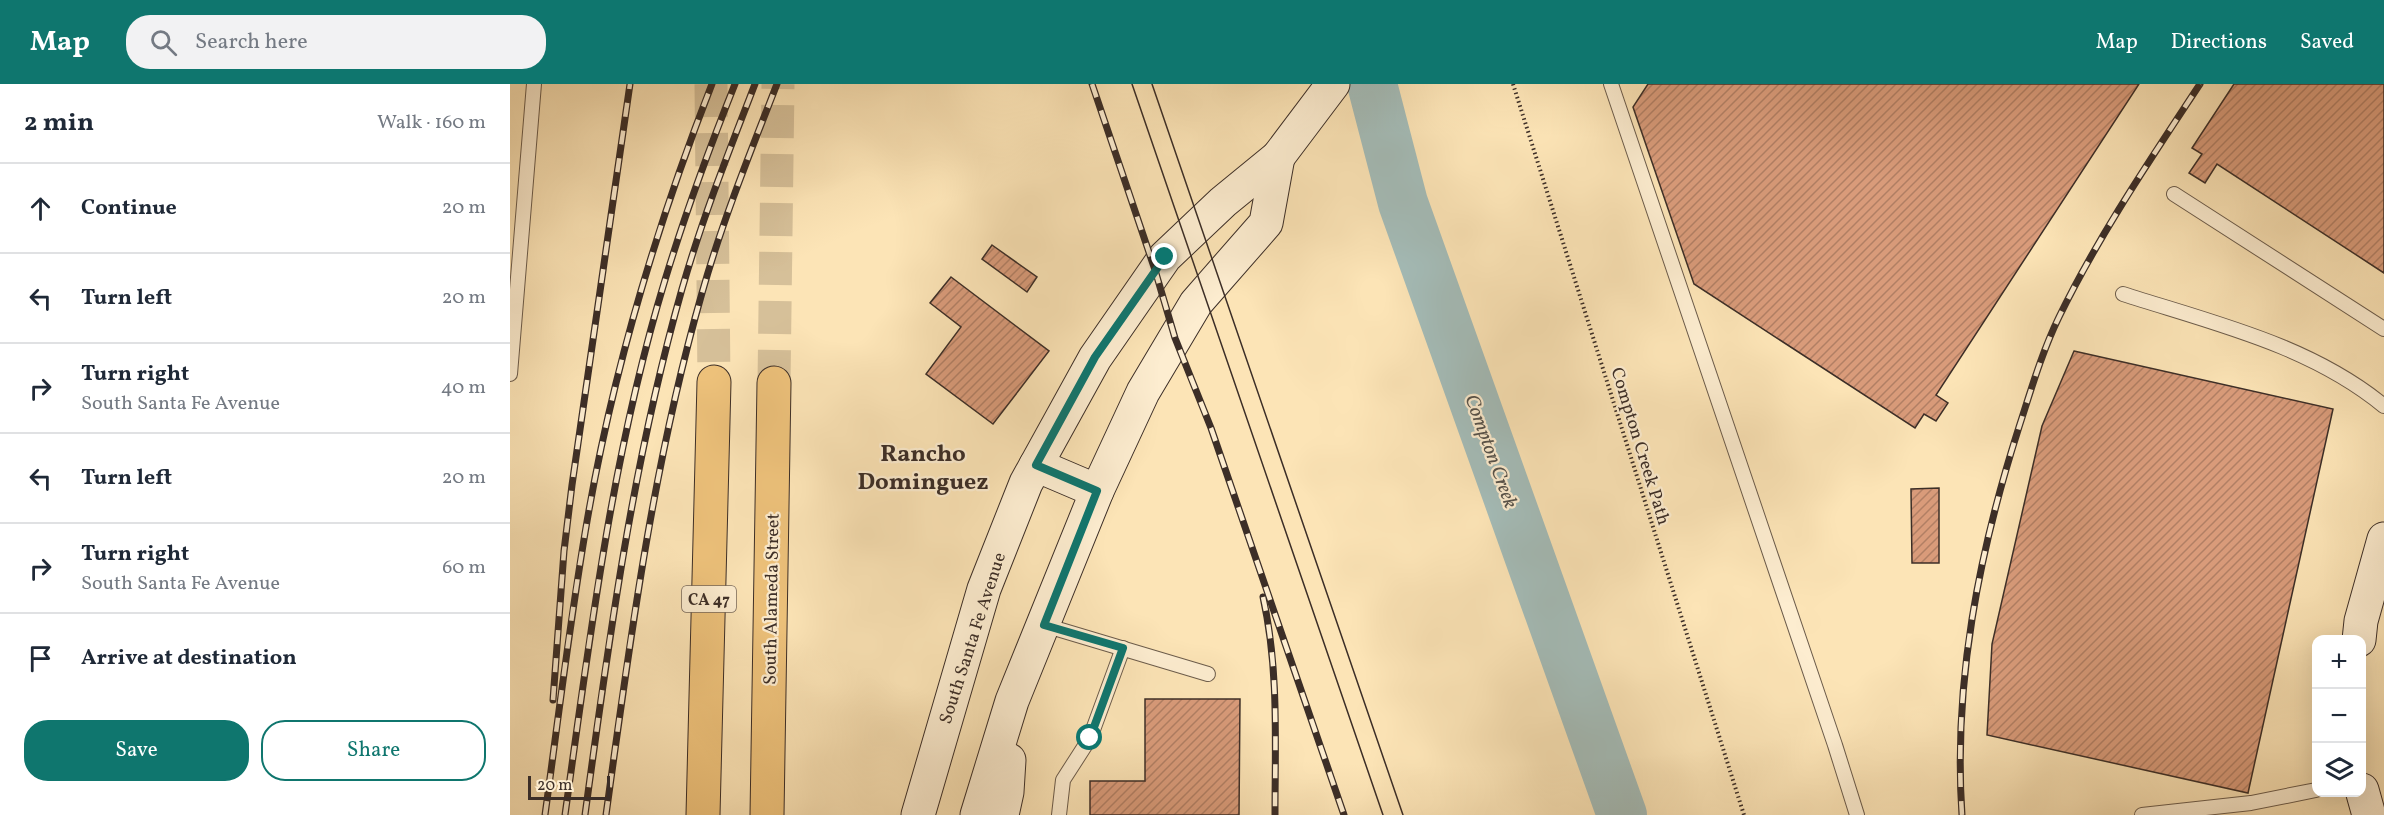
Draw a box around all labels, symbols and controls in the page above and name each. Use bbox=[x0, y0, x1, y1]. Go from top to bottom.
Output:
search box bbox=[126, 15, 546, 69]
text: Map bbox=[30, 23, 90, 62]
icon: search bbox=[147, 26, 180, 59]
text: Search here bbox=[195, 27, 308, 58]
text: Map bbox=[2096, 28, 2138, 57]
text: Directions bbox=[2171, 28, 2267, 57]
text: Saved bbox=[2300, 28, 2354, 57]
text: 2 min bbox=[24, 105, 94, 141]
text: Walk · 160 m bbox=[377, 109, 486, 137]
icon: ahead bbox=[24, 192, 57, 225]
text: Continue bbox=[81, 193, 177, 224]
text: 20 m bbox=[442, 194, 486, 222]
route end bbox=[1151, 243, 1177, 269]
icon: left bbox=[24, 282, 57, 315]
text: Turn left bbox=[81, 283, 172, 314]
text: 20 m bbox=[442, 284, 486, 312]
text: Turn right bbox=[81, 359, 189, 390]
street label: Compton Creek Path bbox=[1604, 365, 1676, 529]
icon: right bbox=[24, 372, 57, 405]
text: 40 m bbox=[441, 374, 486, 402]
text: South Santa Fe Avenue bbox=[81, 390, 280, 418]
water label: Compton Creek bbox=[1457, 391, 1524, 513]
district label: Rancho Dominguez bbox=[857, 438, 989, 500]
icon: left bbox=[24, 462, 57, 495]
text: Turn left bbox=[81, 463, 172, 494]
text: 20 m bbox=[442, 464, 486, 492]
street label: South Alameda Street bbox=[759, 513, 786, 685]
text: Turn right bbox=[81, 539, 189, 570]
street label: South Santa Fe Avenue bbox=[934, 549, 1013, 727]
icon: right bbox=[24, 552, 57, 585]
text: 60 m bbox=[442, 554, 486, 582]
text: South Santa Fe Avenue bbox=[81, 570, 280, 598]
road number: CA 47 bbox=[682, 586, 736, 612]
map controls bbox=[2312, 635, 2366, 797]
button: + bbox=[2312, 635, 2366, 689]
icon: arrive bbox=[24, 642, 57, 675]
text: Arrive at destination bbox=[81, 643, 297, 674]
button: − bbox=[2312, 689, 2366, 743]
button: Save bbox=[24, 720, 249, 781]
button: Share bbox=[261, 720, 486, 781]
route start bbox=[1076, 724, 1102, 750]
button: layers bbox=[2312, 743, 2366, 797]
scale bar bbox=[528, 773, 610, 800]
text: 20 m bbox=[537, 775, 572, 797]

